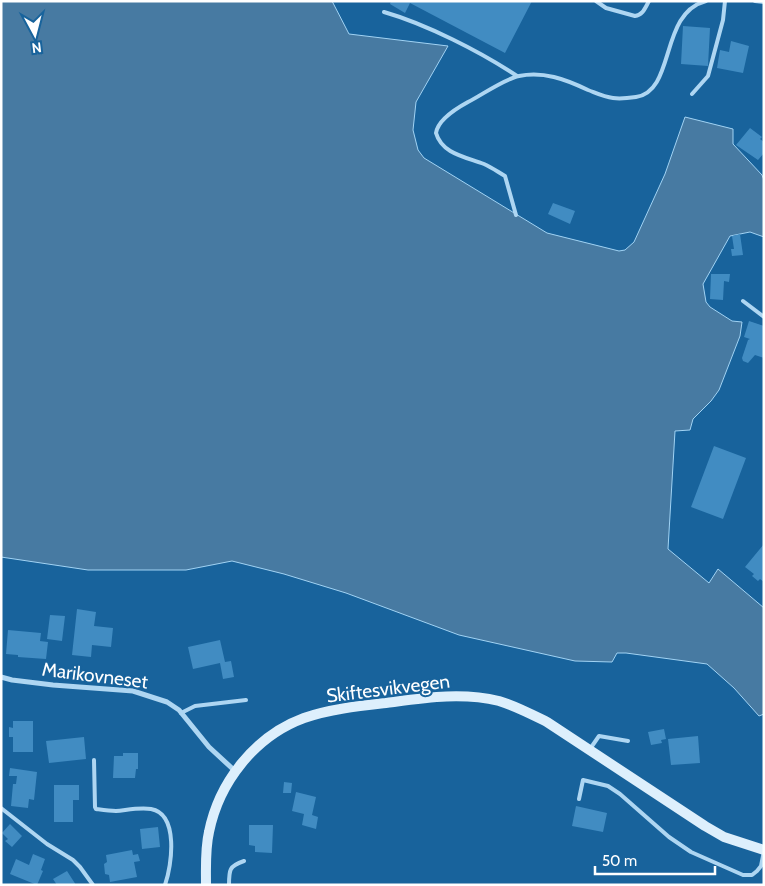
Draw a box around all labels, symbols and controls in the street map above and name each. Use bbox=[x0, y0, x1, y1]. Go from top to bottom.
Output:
north arrow bbox=[10, 10, 60, 60]
text: N bbox=[31, 38, 43, 57]
street label: Marikovneset bbox=[41, 658, 150, 693]
street label: Skiftesvikvegen bbox=[325, 670, 451, 707]
scale bar bbox=[595, 844, 715, 876]
text: 50 m bbox=[602, 852, 637, 870]

